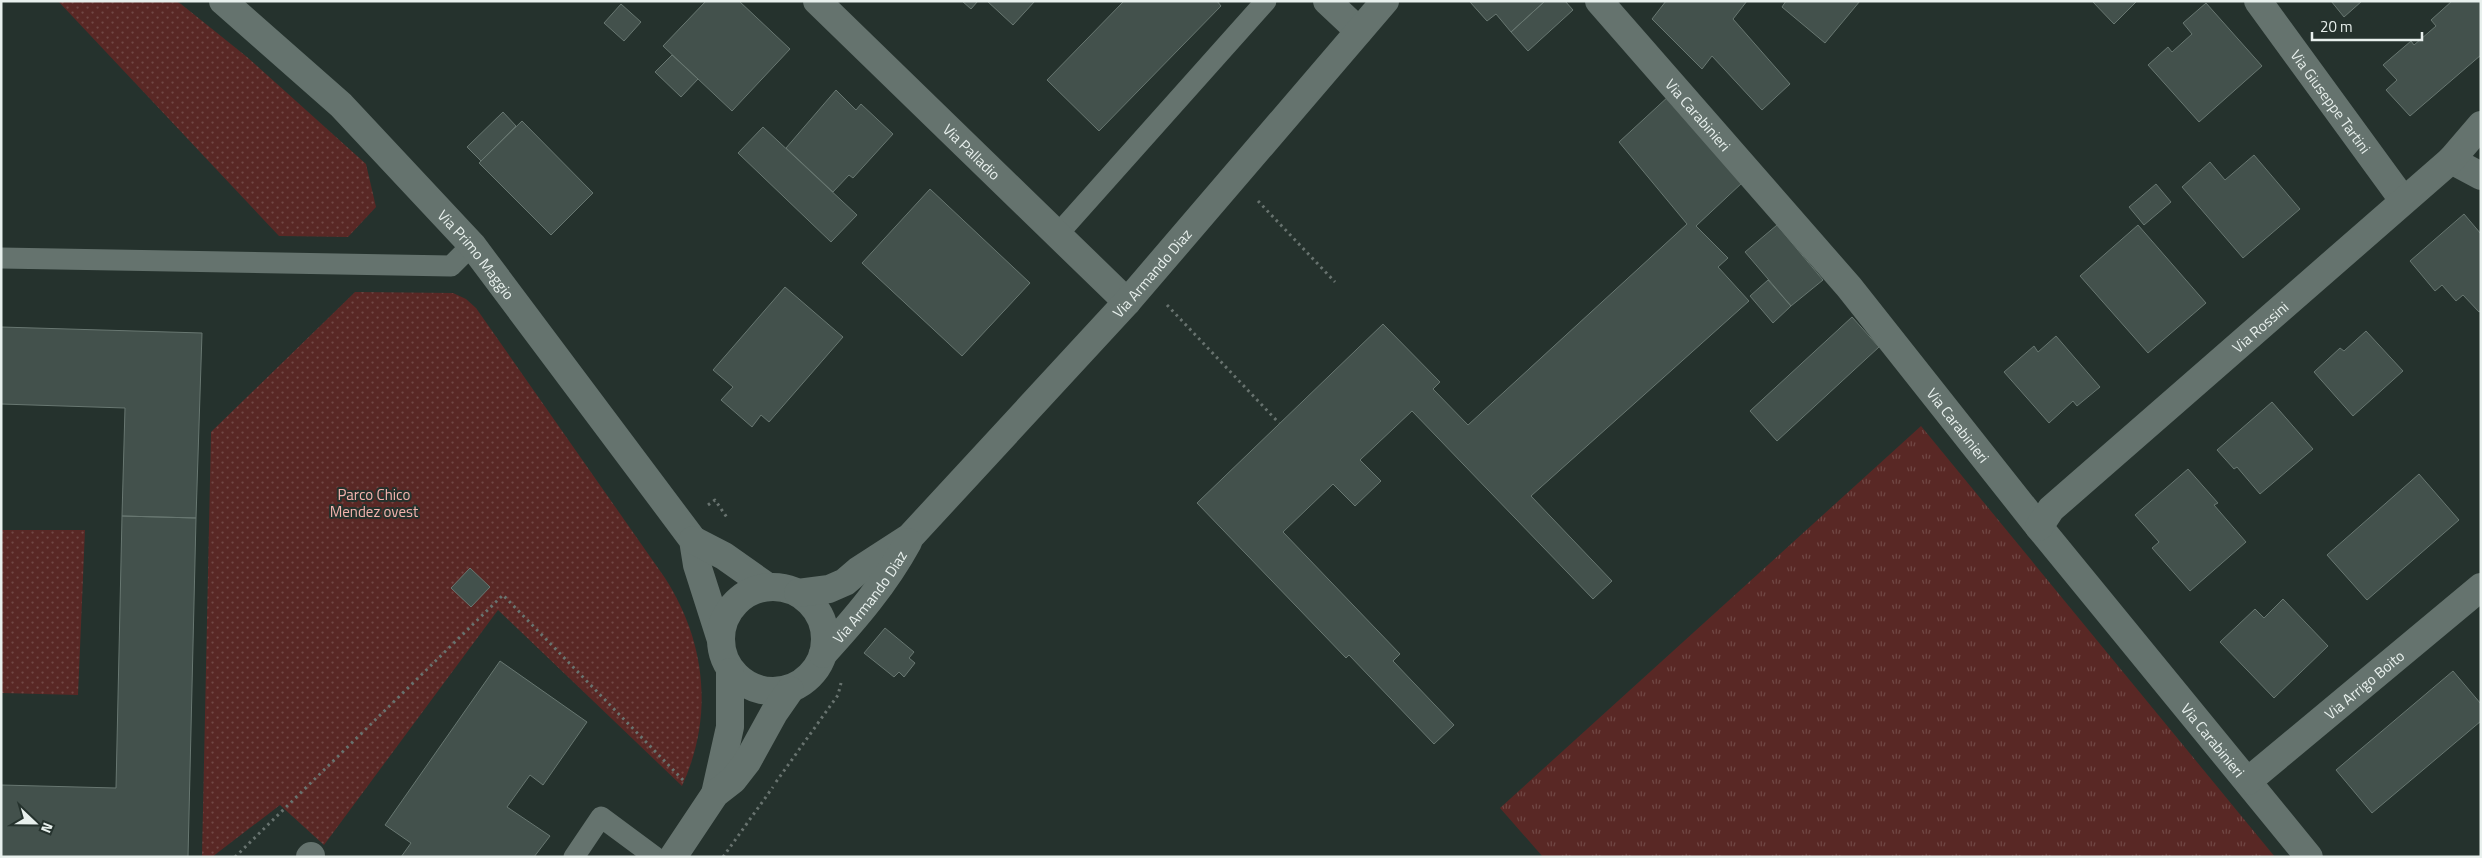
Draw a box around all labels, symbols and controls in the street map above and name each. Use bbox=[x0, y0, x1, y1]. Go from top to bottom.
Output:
scale bar bbox=[2312, 10, 2422, 42]
text: 20 m bbox=[2320, 15, 2353, 38]
street label: Via Giuseppe Tartini bbox=[2285, 44, 2377, 158]
street label: Via Carabinieri bbox=[1660, 73, 1737, 156]
street label: Via Palladio bbox=[938, 118, 1006, 185]
street label: Via Primo Maggio bbox=[433, 204, 520, 304]
street label: Via Armando Diaz bbox=[1107, 223, 1197, 323]
street label: Via Rossini bbox=[2227, 295, 2293, 358]
street label: Via Carabinieri bbox=[1921, 383, 1995, 467]
park label: Parco Chico Mendez ovest bbox=[330, 483, 419, 523]
street label: Via Armando Diaz bbox=[827, 546, 912, 648]
street label: Via Arrigo Boito bbox=[2319, 644, 2409, 725]
street label: Via Carabinieri bbox=[2176, 698, 2251, 782]
north arrow bbox=[10, 798, 60, 848]
text: N bbox=[36, 820, 59, 836]

